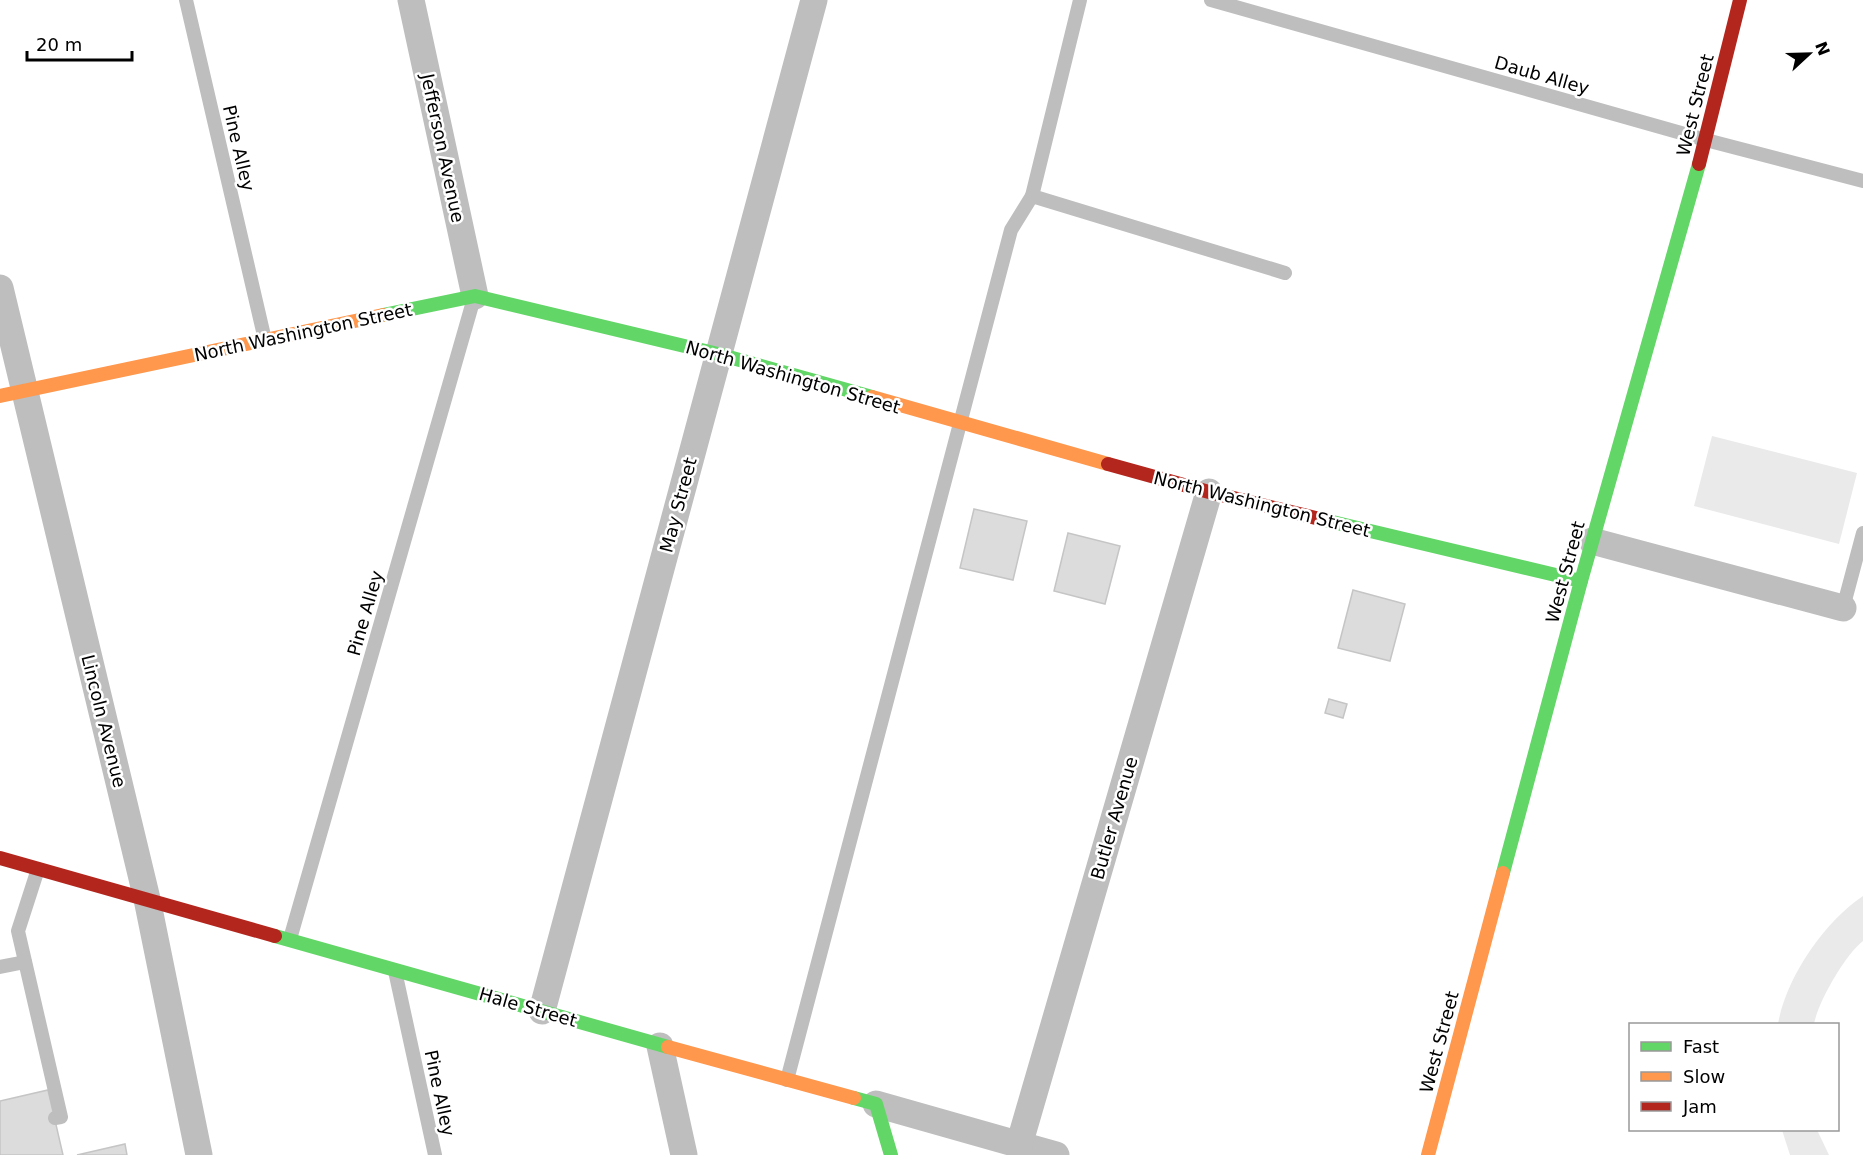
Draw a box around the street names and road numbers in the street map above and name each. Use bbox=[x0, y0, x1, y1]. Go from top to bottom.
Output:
street label: Daub Alley bbox=[1492, 51, 1592, 99]
street label: West Street bbox=[1672, 52, 1718, 158]
street label: Jefferson Avenue bbox=[417, 71, 469, 224]
street label: Pine Alley bbox=[219, 103, 259, 193]
street label: North Washington Street bbox=[192, 299, 414, 365]
street label: North Washington Street bbox=[683, 336, 903, 418]
street label: May Street bbox=[655, 455, 701, 555]
street label: North Washington Street bbox=[1152, 467, 1372, 541]
street label: West Street bbox=[1541, 519, 1589, 625]
street label: Pine Alley bbox=[343, 568, 387, 658]
street label: Lincoln Avenue bbox=[77, 652, 131, 790]
street label: Butler Avenue bbox=[1086, 754, 1142, 882]
street label: Hale Street bbox=[477, 983, 579, 1031]
street label: West Street bbox=[1415, 989, 1463, 1095]
street label: Pine Alley bbox=[421, 1048, 459, 1138]

